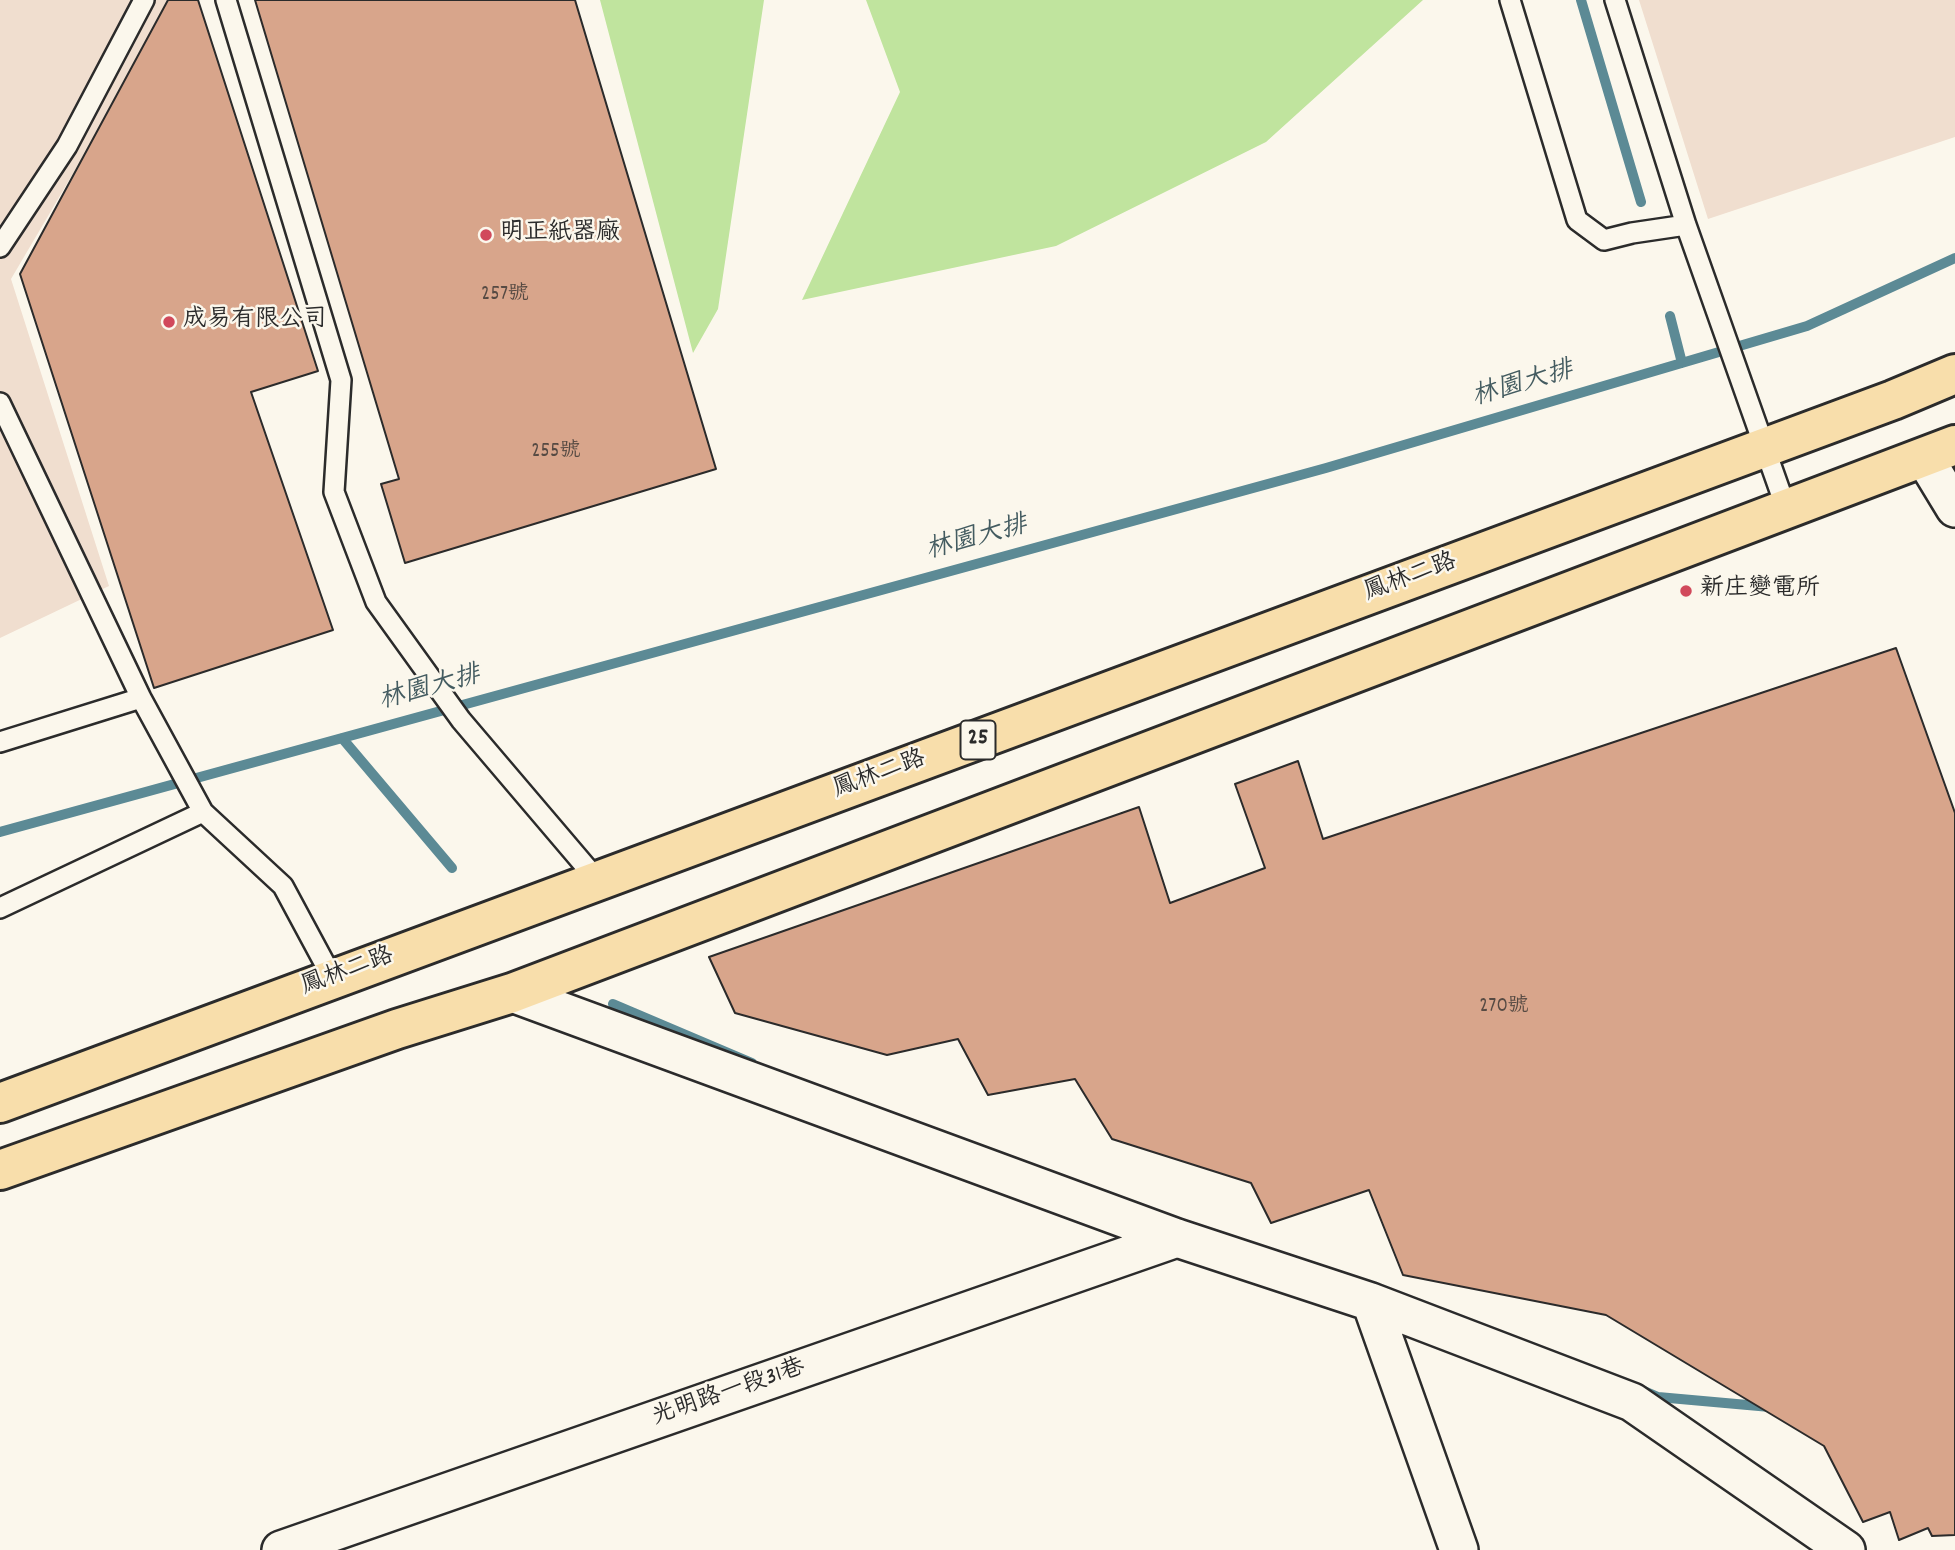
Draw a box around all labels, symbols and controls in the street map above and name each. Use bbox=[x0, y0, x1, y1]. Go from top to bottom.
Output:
place label: 明正紙器廠 bbox=[500, 221, 620, 249]
marker: 明正紙器廠 bbox=[478, 227, 494, 243]
house number: 257號 bbox=[481, 283, 529, 309]
place label: 成易有限公司 bbox=[183, 308, 327, 336]
marker: 成易有限公司 bbox=[161, 314, 177, 330]
water label: 林園大排 bbox=[1469, 357, 1577, 415]
house number: 255號 bbox=[531, 440, 581, 466]
water label: 林園大排 bbox=[923, 511, 1031, 569]
street label: 鳳林二路 bbox=[1361, 549, 1461, 609]
place label: 新庄變電所 bbox=[1700, 577, 1820, 605]
marker: 新庄變電所 bbox=[1678, 583, 1694, 599]
water label: 林園大排 bbox=[376, 661, 484, 719]
road number: 25 bbox=[960, 720, 996, 760]
street label: 鳳林二路 bbox=[830, 746, 930, 806]
street label: 鳳林二路 bbox=[298, 943, 398, 1003]
house number: 270號 bbox=[1479, 995, 1529, 1021]
street label: 光明路一段31巷 bbox=[649, 1354, 809, 1434]

